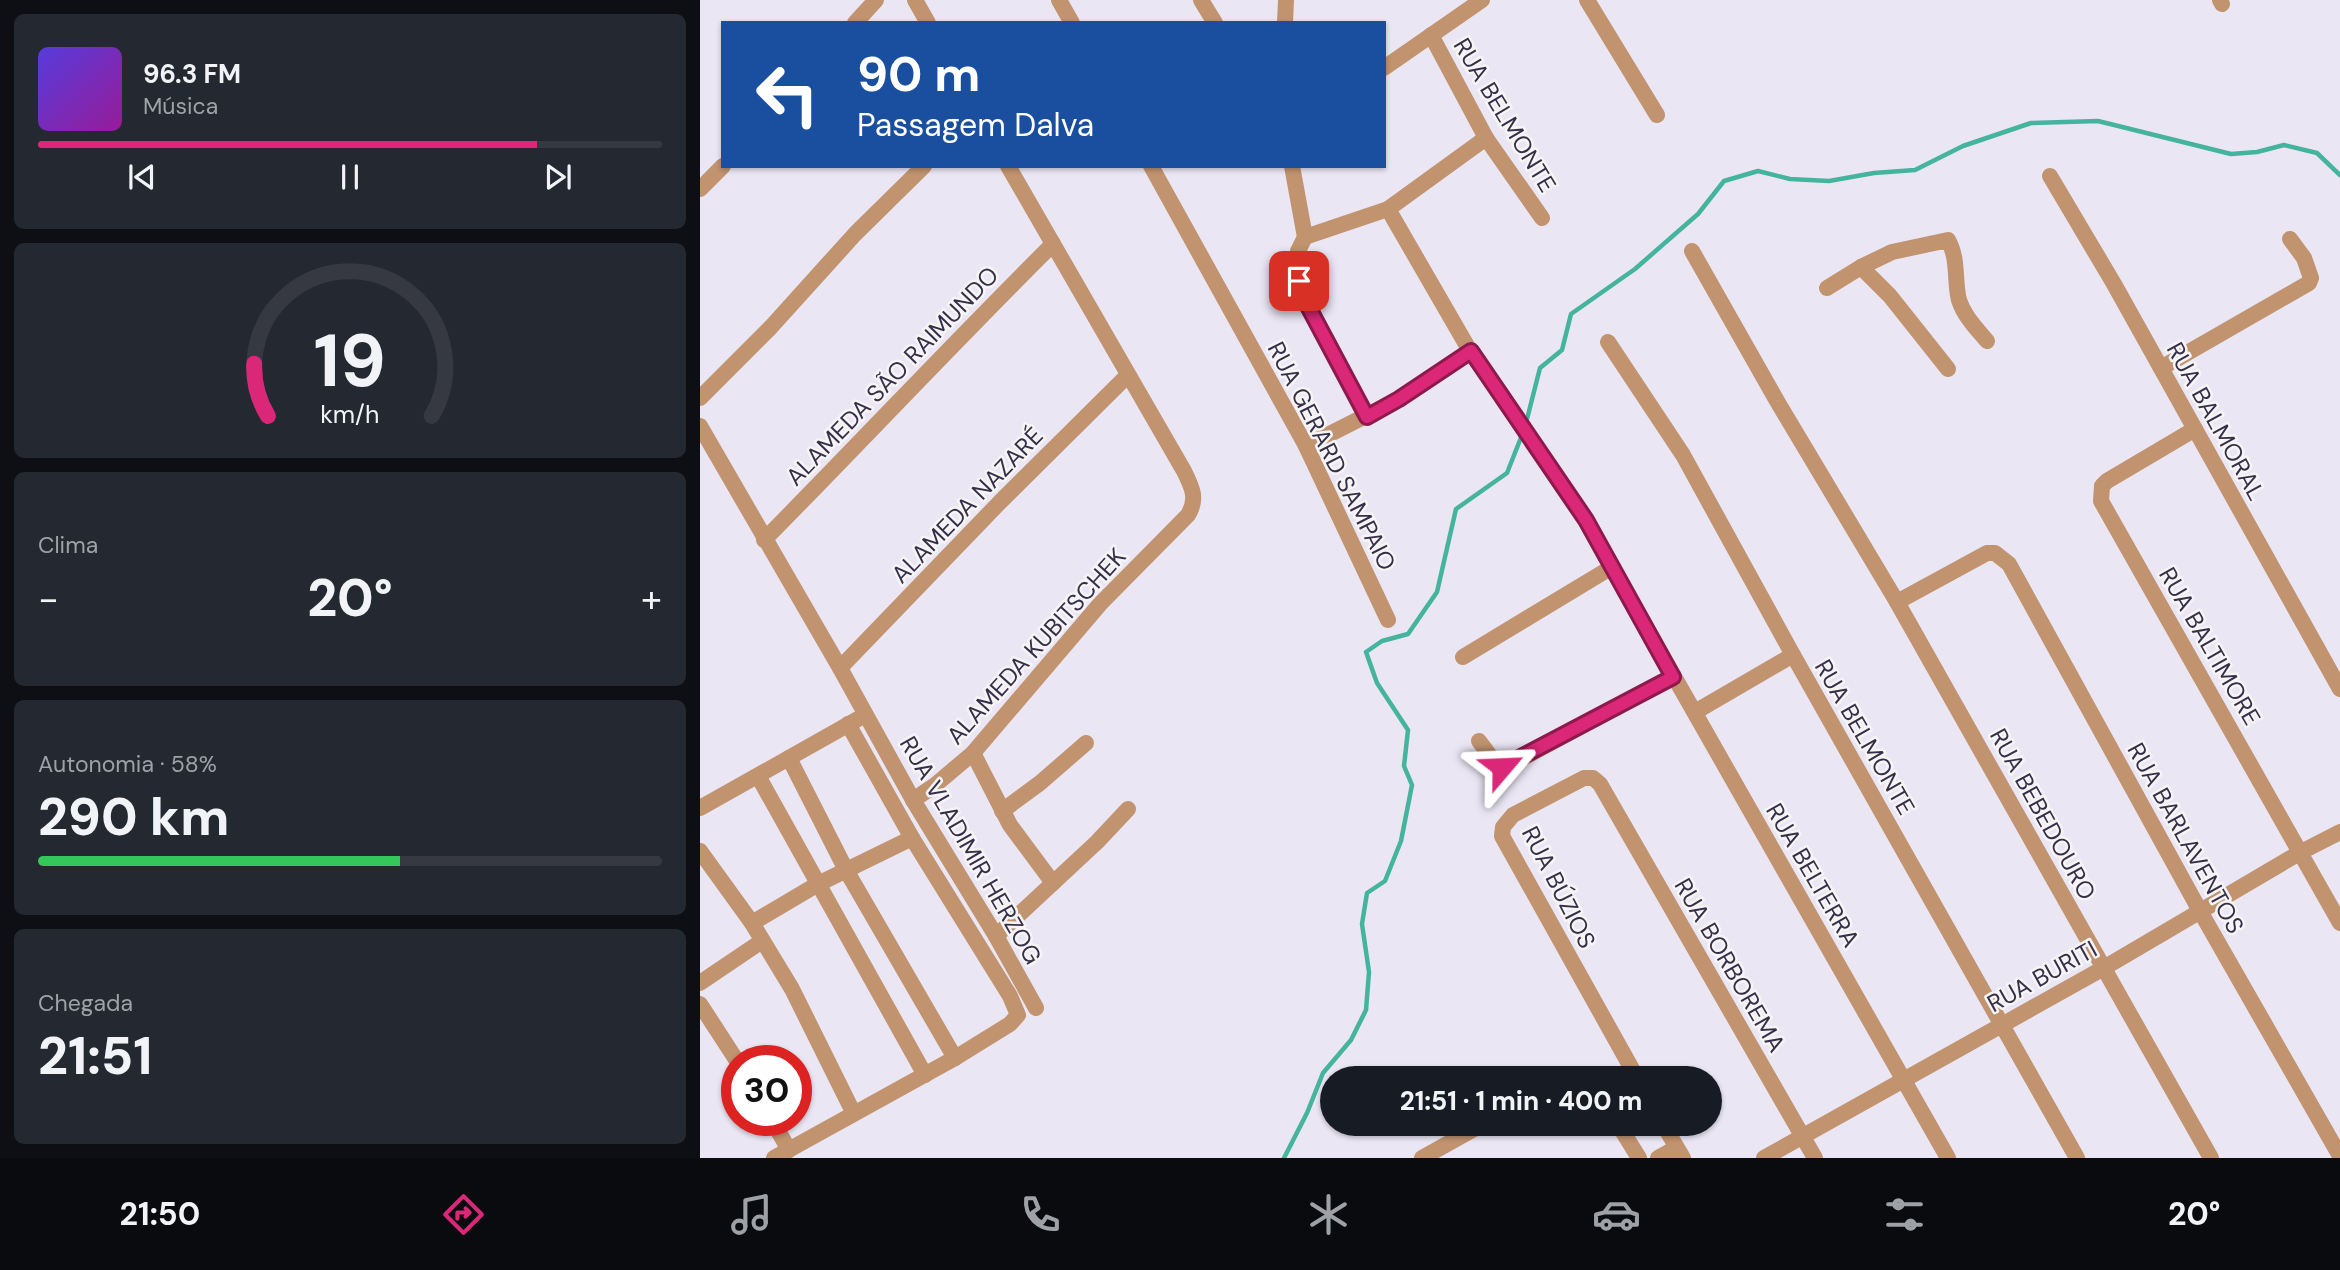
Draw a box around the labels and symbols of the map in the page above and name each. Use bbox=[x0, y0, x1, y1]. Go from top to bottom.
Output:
street label: RUA BELMONTE bbox=[1447, 32, 1563, 198]
pin bbox=[1269, 251, 1329, 311]
street label: ALAMEDA SÃO RAIMUNDO bbox=[779, 260, 1005, 492]
street label: RUA GERARD SAMPAIO bbox=[1261, 336, 1403, 576]
street label: RUA BALMORAL bbox=[2160, 337, 2272, 505]
street label: ALAMEDA NAZARÉ bbox=[885, 420, 1049, 590]
street label: ALAMEDA KUBITSCHEK bbox=[940, 541, 1132, 751]
street label: RUA BALTIMORE bbox=[2152, 561, 2268, 731]
street label: RUA BELMONTE bbox=[1808, 654, 1922, 820]
street label: RUA BEBEDOURO bbox=[1983, 723, 2103, 905]
street label: RUA VLADIMIR HERZOG bbox=[893, 730, 1049, 970]
position arrow bbox=[1465, 730, 1539, 804]
street label: RUA BARLAVENTOS bbox=[2121, 737, 2251, 939]
street label: RUA BELTERRA bbox=[1759, 798, 1867, 953]
street label: RUA BÚZIOS bbox=[1515, 821, 1603, 953]
street label: RUA BORBOREMA bbox=[1668, 872, 1792, 1058]
street label: RUA BURITI bbox=[1982, 933, 2102, 1019]
speed limit sign: 30 bbox=[721, 1045, 812, 1136]

